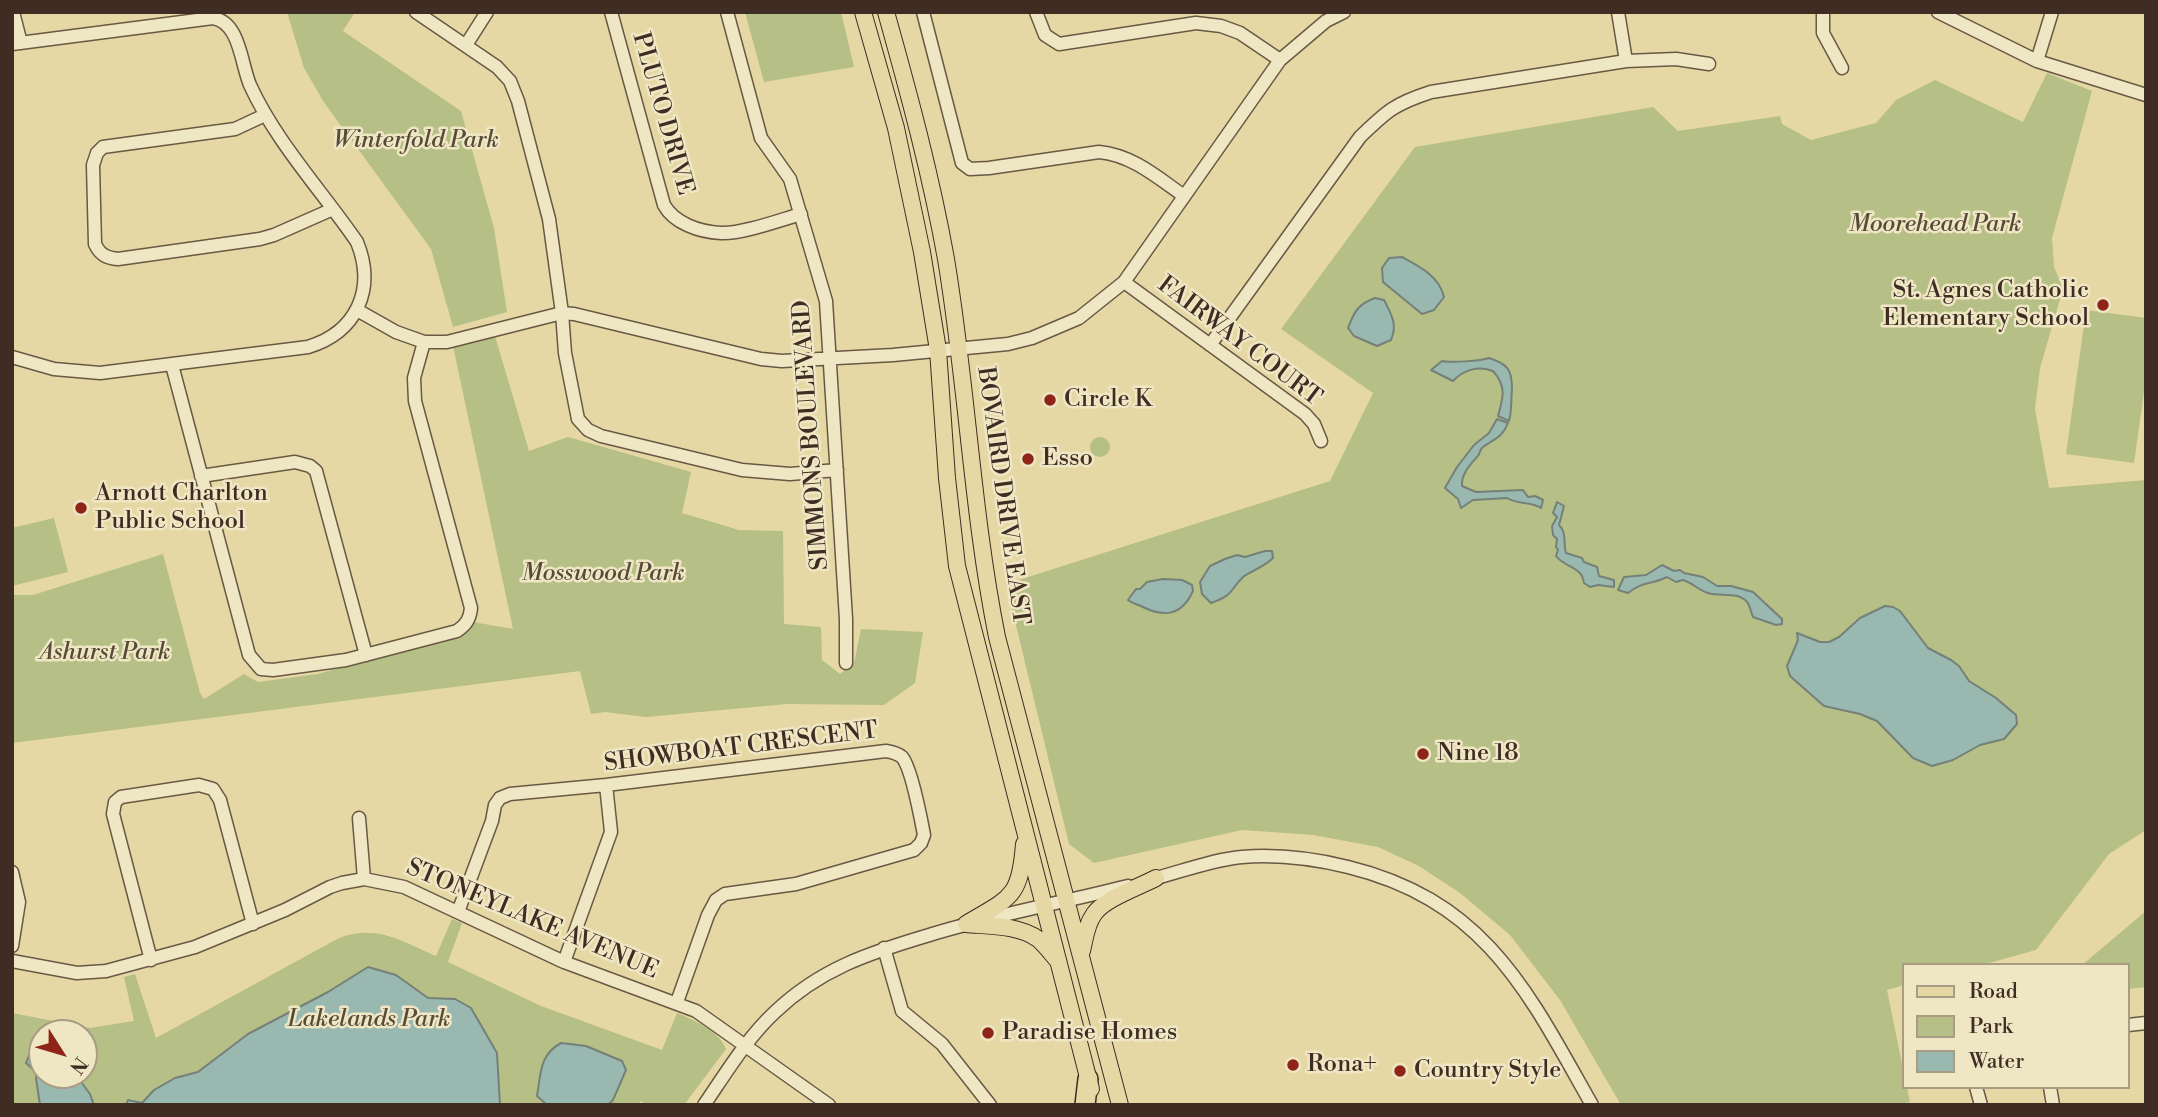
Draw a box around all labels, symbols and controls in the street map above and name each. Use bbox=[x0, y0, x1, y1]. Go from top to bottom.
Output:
street label: PLUTO DRIVE bbox=[625, 29, 699, 199]
park label: Winterfold Park bbox=[333, 127, 499, 155]
park label: Moorehead Park bbox=[1849, 211, 2021, 239]
street label: FAIRWAY COURT bbox=[1151, 271, 1327, 413]
place label: St. Agnes Catholic Elementary School bbox=[1883, 277, 2089, 333]
marker: St. Agnes Catholic Elementary School bbox=[2095, 297, 2111, 313]
street label: SIMMONS BOULEVARD bbox=[788, 299, 836, 571]
street label: BOVAIRD DRIVE EAST bbox=[970, 365, 1034, 627]
place label: Circle K bbox=[1064, 386, 1152, 414]
marker: Circle K bbox=[1042, 392, 1058, 408]
place label: Esso bbox=[1042, 445, 1093, 473]
marker: Esso bbox=[1020, 451, 1036, 467]
place label: Arnott Charlton Public School bbox=[95, 480, 268, 536]
marker: Arnott Charlton Public School bbox=[73, 500, 89, 516]
park label: Mosswood Park bbox=[522, 560, 684, 588]
park label: Ashurst Park bbox=[40, 639, 170, 667]
street label: SHOWBOAT CRESCENT bbox=[602, 717, 880, 779]
place label: Nine 18 bbox=[1437, 740, 1519, 768]
marker: Nine 18 bbox=[1415, 746, 1431, 762]
street label: STONEYLAKE AVENUE bbox=[402, 854, 662, 986]
legend bbox=[1902, 963, 2130, 1089]
text: Road bbox=[1969, 979, 2018, 1005]
park label: Lakelands Park bbox=[288, 1006, 450, 1034]
text: Park bbox=[1969, 1014, 2013, 1040]
north arrow bbox=[28, 1019, 98, 1089]
place label: Paradise Homes bbox=[1002, 1019, 1177, 1047]
marker: Paradise Homes bbox=[980, 1025, 996, 1041]
text: Water bbox=[1969, 1049, 2024, 1075]
place label: Rona+ bbox=[1307, 1051, 1377, 1079]
text: N bbox=[64, 1052, 92, 1079]
marker: Rona+ bbox=[1285, 1057, 1301, 1073]
place label: Country Style bbox=[1414, 1057, 1561, 1085]
marker: Country Style bbox=[1392, 1063, 1408, 1079]

